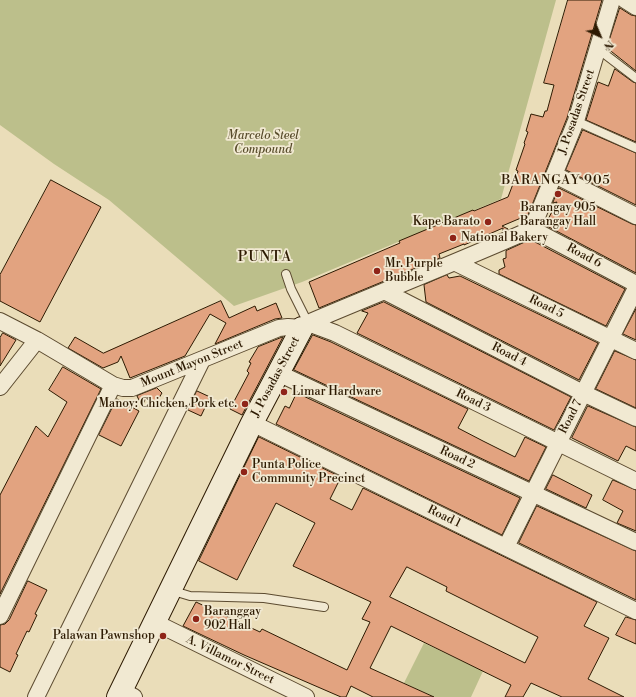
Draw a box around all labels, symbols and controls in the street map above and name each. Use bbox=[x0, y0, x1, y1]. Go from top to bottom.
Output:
north arrow bbox=[580, 16, 620, 56]
text: N bbox=[600, 37, 616, 53]
street label: J. Posadas Street bbox=[556, 67, 598, 157]
park label: Marcelo Steel Compound bbox=[227, 129, 299, 157]
district label: BARANGAY 905 bbox=[501, 173, 611, 189]
marker: Barangay 905 Barangay Hall bbox=[553, 189, 563, 199]
place label: Barangay 905 Barangay Hall bbox=[520, 201, 596, 229]
place label: Kape Barato bbox=[413, 215, 480, 229]
marker: Kape Barato bbox=[483, 217, 493, 227]
place label: National Bakery bbox=[461, 231, 548, 245]
marker: National Bakery bbox=[448, 233, 458, 243]
street label: Road 6 bbox=[564, 241, 604, 271]
district label: PUNTA bbox=[238, 250, 292, 266]
place label: Mr. Purple Bubble bbox=[385, 257, 443, 285]
marker: Mr. Purple Bubble bbox=[372, 266, 382, 276]
street label: Road 5 bbox=[526, 292, 566, 322]
street label: J. Posadas Street bbox=[249, 334, 303, 420]
street label: Mount Mayon Street bbox=[139, 337, 245, 391]
street label: Road 4 bbox=[489, 340, 529, 370]
place label: Limar Hardware bbox=[292, 385, 381, 399]
street label: Road 3 bbox=[453, 386, 493, 416]
marker: Limar Hardware bbox=[279, 387, 289, 397]
place label: Manoy: Chicken, Pork etc. bbox=[98, 397, 237, 411]
street label: Road 7 bbox=[556, 398, 586, 436]
marker: Manoy: Chicken, Pork etc. bbox=[240, 399, 250, 409]
street label: Road 2 bbox=[437, 444, 477, 472]
place label: Punta Police Community Precinct bbox=[252, 458, 365, 486]
marker: Punta Police Community Precinct bbox=[239, 467, 249, 477]
street label: Road 1 bbox=[425, 503, 463, 531]
place label: Baranggay 902 Hall bbox=[204, 605, 261, 633]
marker: Baranggay 902 Hall bbox=[191, 614, 201, 624]
place label: Palawan Pawnshop bbox=[53, 629, 155, 643]
marker: Palawan Pawnshop bbox=[158, 631, 168, 641]
street label: A. Villamor Street bbox=[184, 632, 276, 688]

